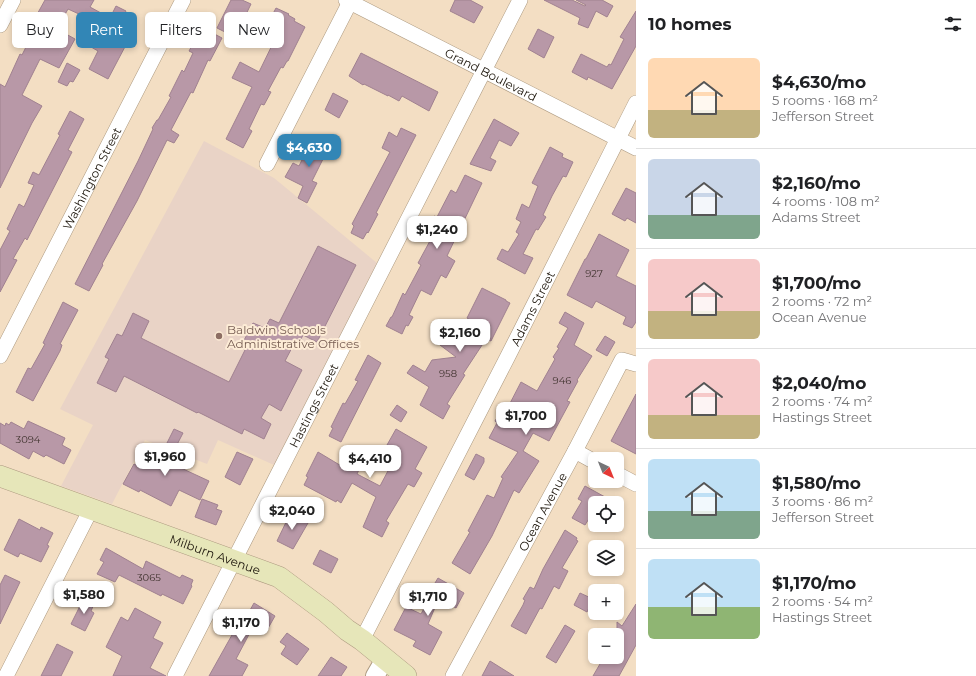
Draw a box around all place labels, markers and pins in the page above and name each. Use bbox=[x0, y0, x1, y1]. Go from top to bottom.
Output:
pin: $4,630 bbox=[276, 134, 342, 168]
pin: $1,240 bbox=[404, 216, 470, 250]
pin: $2,160 bbox=[427, 319, 493, 353]
place label: Baldwin Schools Administrative Offices bbox=[227, 322, 359, 351]
marker: Baldwin Schools Administrative Offices bbox=[214, 331, 224, 341]
pin: $1,700 bbox=[493, 402, 559, 436]
pin: $1,960 bbox=[132, 443, 198, 477]
pin: $4,410 bbox=[337, 445, 403, 479]
pin: $2,040 bbox=[259, 497, 325, 531]
pin: $1,580 bbox=[51, 581, 117, 615]
pin: $1,710 bbox=[395, 583, 461, 617]
pin: $1,170 bbox=[208, 609, 274, 643]

